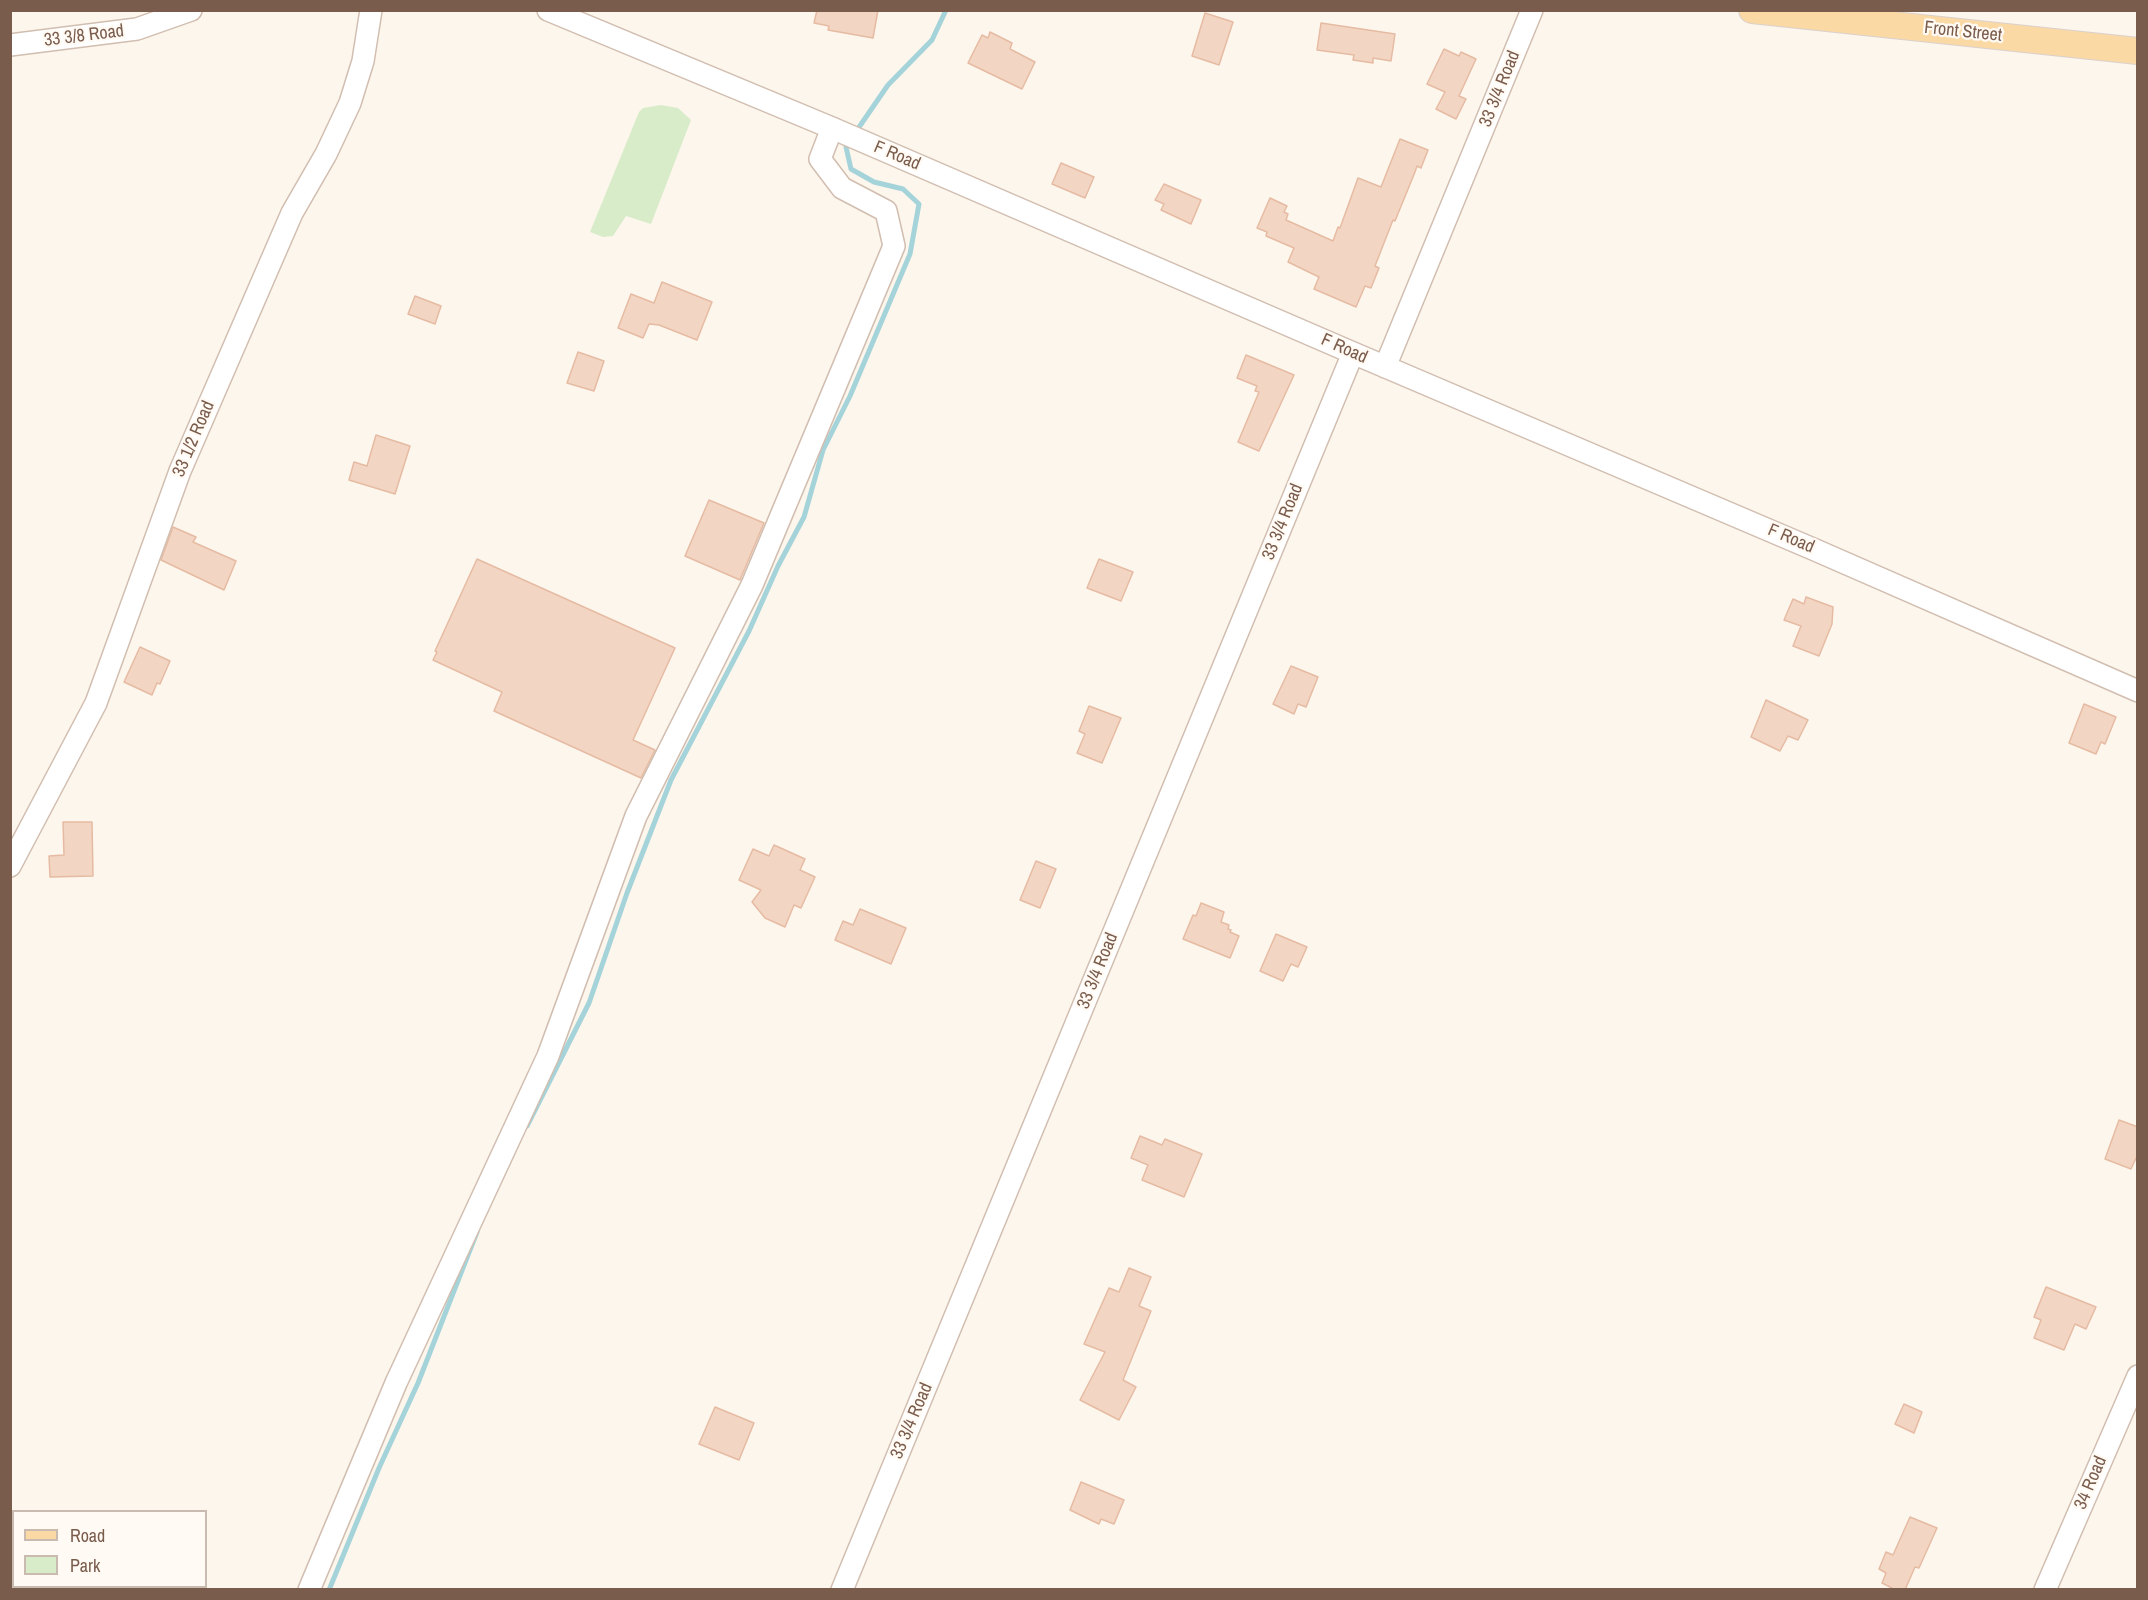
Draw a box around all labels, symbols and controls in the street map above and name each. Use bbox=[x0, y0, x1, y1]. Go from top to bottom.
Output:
street label: Front Street bbox=[1923, 17, 2003, 47]
street label: 33 3/8 Road bbox=[43, 20, 125, 52]
street label: 33 3/4 Road bbox=[1475, 48, 1525, 130]
street label: F Road bbox=[871, 137, 923, 175]
street label: F Road bbox=[1317, 329, 1371, 369]
street label: 33 1/2 Road bbox=[168, 398, 220, 480]
street label: 33 3/4 Road bbox=[1258, 481, 1308, 563]
street label: F Road bbox=[1765, 520, 1817, 558]
street label: 33 3/4 Road bbox=[1073, 930, 1123, 1012]
street label: 33 3/4 Road bbox=[886, 1380, 938, 1462]
street label: 34 Road bbox=[2070, 1453, 2112, 1513]
legend bbox=[12, 1510, 207, 1588]
text: Road bbox=[70, 1523, 105, 1548]
text: Park bbox=[70, 1553, 100, 1578]

